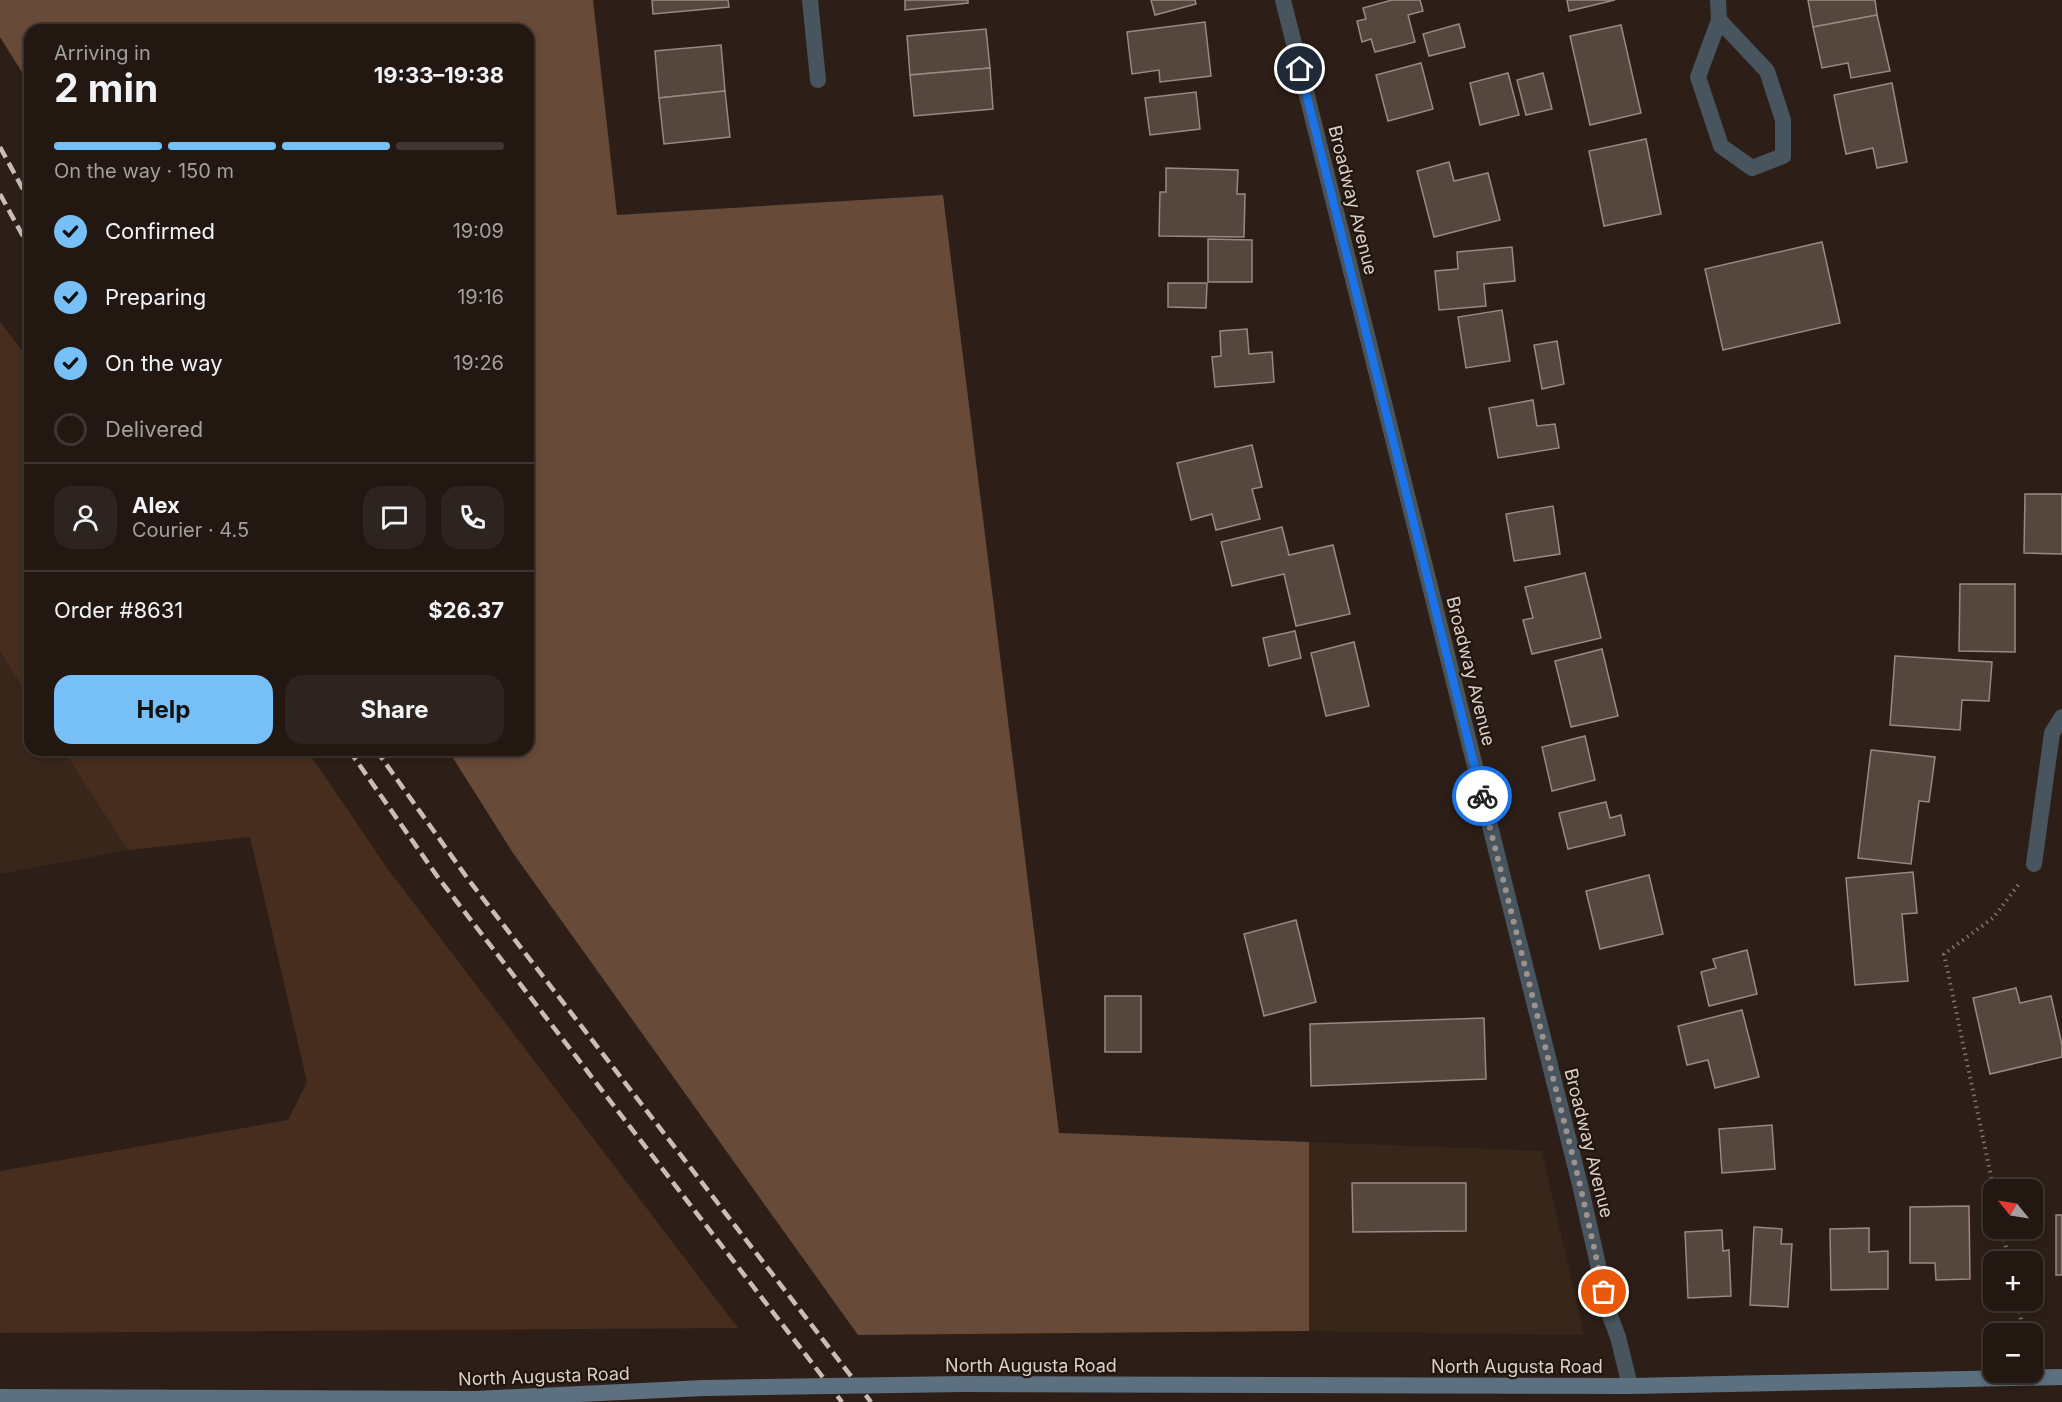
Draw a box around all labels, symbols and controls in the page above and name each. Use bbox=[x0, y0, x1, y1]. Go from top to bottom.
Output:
text: Arriving in bbox=[54, 41, 151, 65]
pin bbox=[1274, 43, 1325, 94]
icon: home bbox=[1283, 52, 1316, 85]
text: 19:33–19:38 bbox=[374, 62, 504, 88]
text: 2 min bbox=[54, 64, 158, 111]
street label: Broadway Avenue bbox=[1324, 123, 1382, 277]
text: On the way · 150 m bbox=[54, 159, 234, 183]
icon: check bbox=[54, 215, 87, 248]
text: Confirmed bbox=[105, 218, 215, 244]
text: 19:09 bbox=[453, 219, 504, 243]
icon: check bbox=[54, 281, 87, 314]
text: Preparing bbox=[105, 284, 206, 310]
text: 19:16 bbox=[457, 285, 504, 309]
icon: check bbox=[54, 347, 87, 380]
text: On the way bbox=[105, 350, 223, 376]
text: 19:26 bbox=[453, 351, 504, 375]
text: Delivered bbox=[105, 416, 203, 442]
button: person bbox=[54, 486, 117, 549]
button: chat bbox=[363, 486, 426, 549]
button: phone bbox=[441, 486, 504, 549]
text: Alex bbox=[132, 492, 180, 518]
text: Courier · 4.5 bbox=[132, 518, 249, 542]
street label: Broadway Avenue bbox=[1442, 594, 1500, 748]
text: Order #8631 bbox=[54, 597, 183, 623]
text: $26.37 bbox=[428, 597, 504, 623]
button: Help bbox=[54, 675, 273, 744]
button: Share bbox=[285, 675, 504, 744]
courier bbox=[1452, 766, 1512, 826]
icon: bike bbox=[1466, 780, 1499, 813]
street label: Broadway Avenue bbox=[1560, 1066, 1618, 1220]
north arrow bbox=[1983, 1179, 2043, 1239]
map controls bbox=[1983, 1179, 2043, 1383]
button: + bbox=[1983, 1251, 2043, 1311]
pin bbox=[1578, 1266, 1629, 1317]
icon: bag bbox=[1587, 1275, 1620, 1308]
button: − bbox=[1983, 1323, 2043, 1383]
street label: North Augusta Road bbox=[945, 1355, 1117, 1376]
street label: North Augusta Road bbox=[1431, 1356, 1603, 1377]
street label: North Augusta Road bbox=[458, 1363, 630, 1389]

